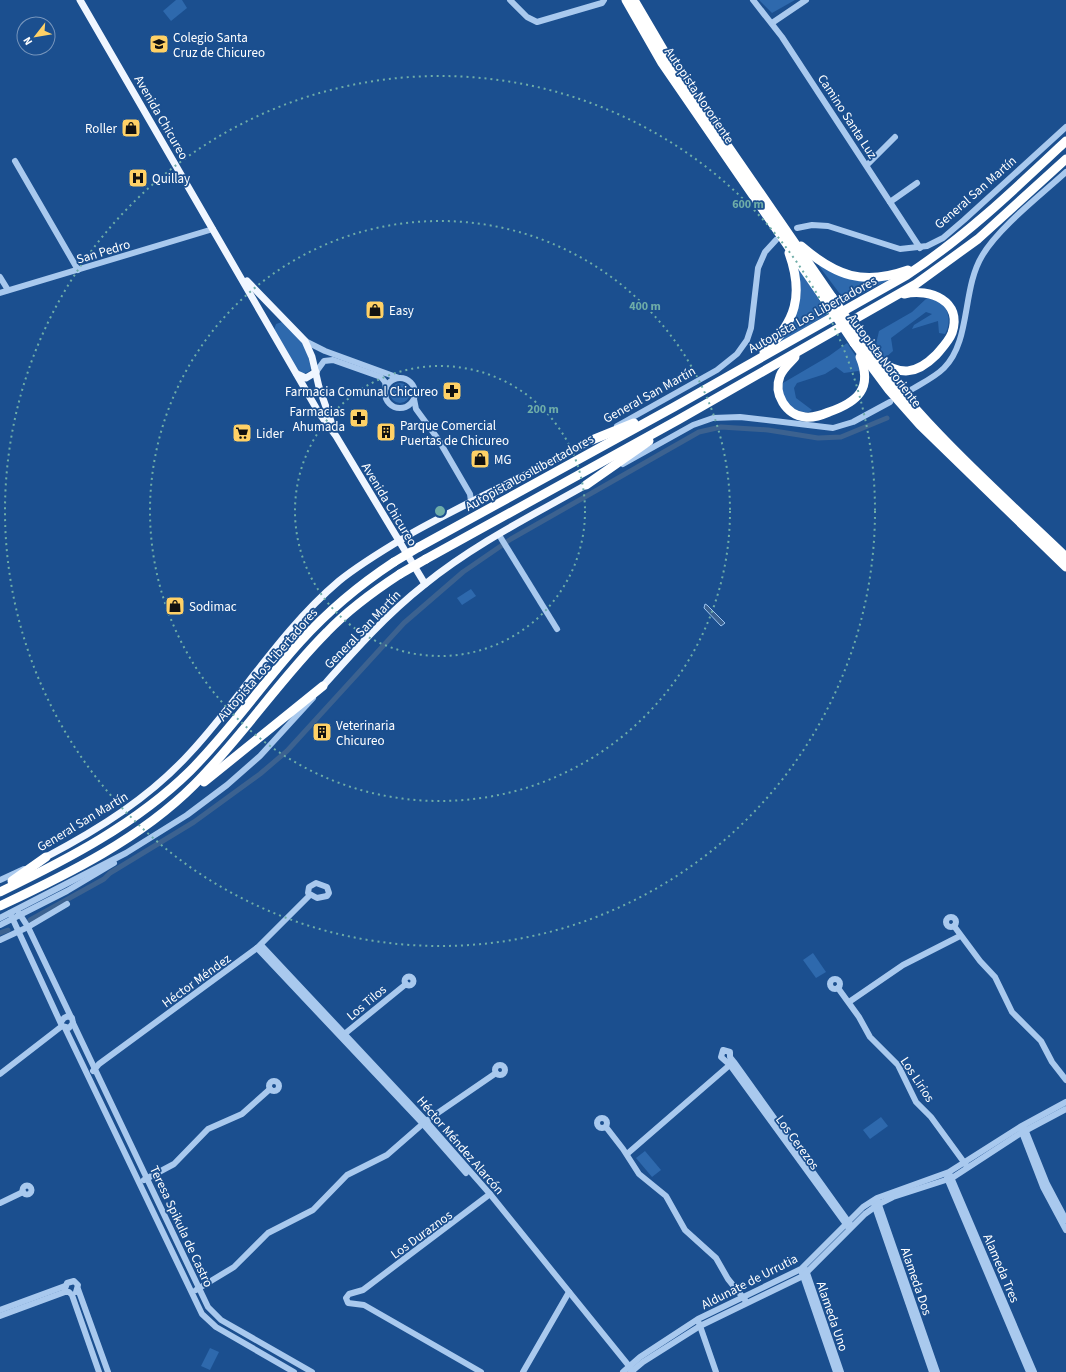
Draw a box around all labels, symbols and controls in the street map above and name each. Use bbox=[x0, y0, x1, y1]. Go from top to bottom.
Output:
north arrow bbox=[16, 16, 56, 56]
place label: Colegio Santa Cruz de Chicureo bbox=[173, 29, 265, 62]
school or university icon: Colegio Santa Cruz de Chicureo bbox=[148, 33, 170, 55]
text: N bbox=[20, 34, 36, 48]
street label: Autopista Nororiente bbox=[660, 44, 738, 147]
street label: Camino Santa Luz bbox=[813, 71, 881, 163]
street label: Avenida Chicureo bbox=[130, 72, 193, 163]
shop icon: Roller bbox=[120, 117, 142, 139]
place label: Roller bbox=[85, 120, 117, 138]
street label: General San Martín bbox=[931, 152, 1020, 233]
hospital icon: Quillay bbox=[127, 167, 149, 189]
place label: Quillay bbox=[152, 170, 190, 188]
text: 600 m bbox=[732, 196, 764, 213]
street label: San Pedro bbox=[74, 235, 132, 269]
street label: Autopista Los Libertadores bbox=[745, 272, 880, 358]
text: 400 m bbox=[629, 298, 661, 315]
shop icon: Easy bbox=[364, 299, 386, 321]
place label: Easy bbox=[389, 302, 414, 320]
street label: Autopista Nororiente bbox=[843, 310, 925, 411]
street label: General San Martín bbox=[600, 362, 699, 428]
pharmacy icon: Farmacia Comunal Chicureo bbox=[441, 380, 463, 402]
place label: Farmacia Comunal Chicureo bbox=[285, 383, 438, 401]
text: 200 m bbox=[527, 401, 559, 418]
place label: Farmacias Ahumada bbox=[289, 403, 346, 436]
pharmacy icon: Farmacias Ahumada bbox=[348, 407, 370, 429]
place label: Parque Comercial Puertas de Chicureo bbox=[400, 417, 509, 450]
building icon: Parque Comercial Puertas de Chicureo bbox=[375, 421, 397, 443]
supermarket icon: Lider bbox=[231, 422, 253, 444]
place label: Lider bbox=[256, 425, 284, 443]
street label: Autopista Los Libertadores bbox=[462, 430, 597, 516]
shop icon: MG bbox=[469, 448, 491, 470]
place label: MG bbox=[494, 451, 511, 469]
street label: Avenida Chicureo bbox=[357, 459, 421, 550]
centre of rings bbox=[433, 504, 447, 518]
street label: General San Martín bbox=[320, 586, 405, 673]
shop icon: Sodimac bbox=[164, 595, 186, 617]
place label: Sodimac bbox=[189, 598, 237, 616]
street label: Autopista Los Libertadores bbox=[214, 604, 322, 725]
place label: Veterinaria Chicureo bbox=[336, 717, 395, 750]
building icon: Veterinaria Chicureo bbox=[311, 721, 333, 743]
street label: General San Martín bbox=[34, 788, 131, 856]
street label: Héctor Méndez bbox=[158, 949, 235, 1012]
street label: Los Tilos bbox=[343, 980, 391, 1025]
street label: Los Lirios bbox=[896, 1053, 939, 1106]
street label: Héctor Méndez Alarcón bbox=[412, 1093, 508, 1199]
street label: Los Cerezos bbox=[771, 1111, 824, 1174]
street label: Teresa Spikula de Castro bbox=[145, 1163, 217, 1290]
street label: Los Duraznos bbox=[387, 1206, 457, 1263]
street label: Alameda Tres bbox=[978, 1231, 1024, 1306]
street label: Alameda Dos bbox=[896, 1245, 936, 1318]
street label: Aldunate de Urrutia bbox=[698, 1250, 801, 1314]
street label: Alameda Uno bbox=[812, 1279, 852, 1354]

